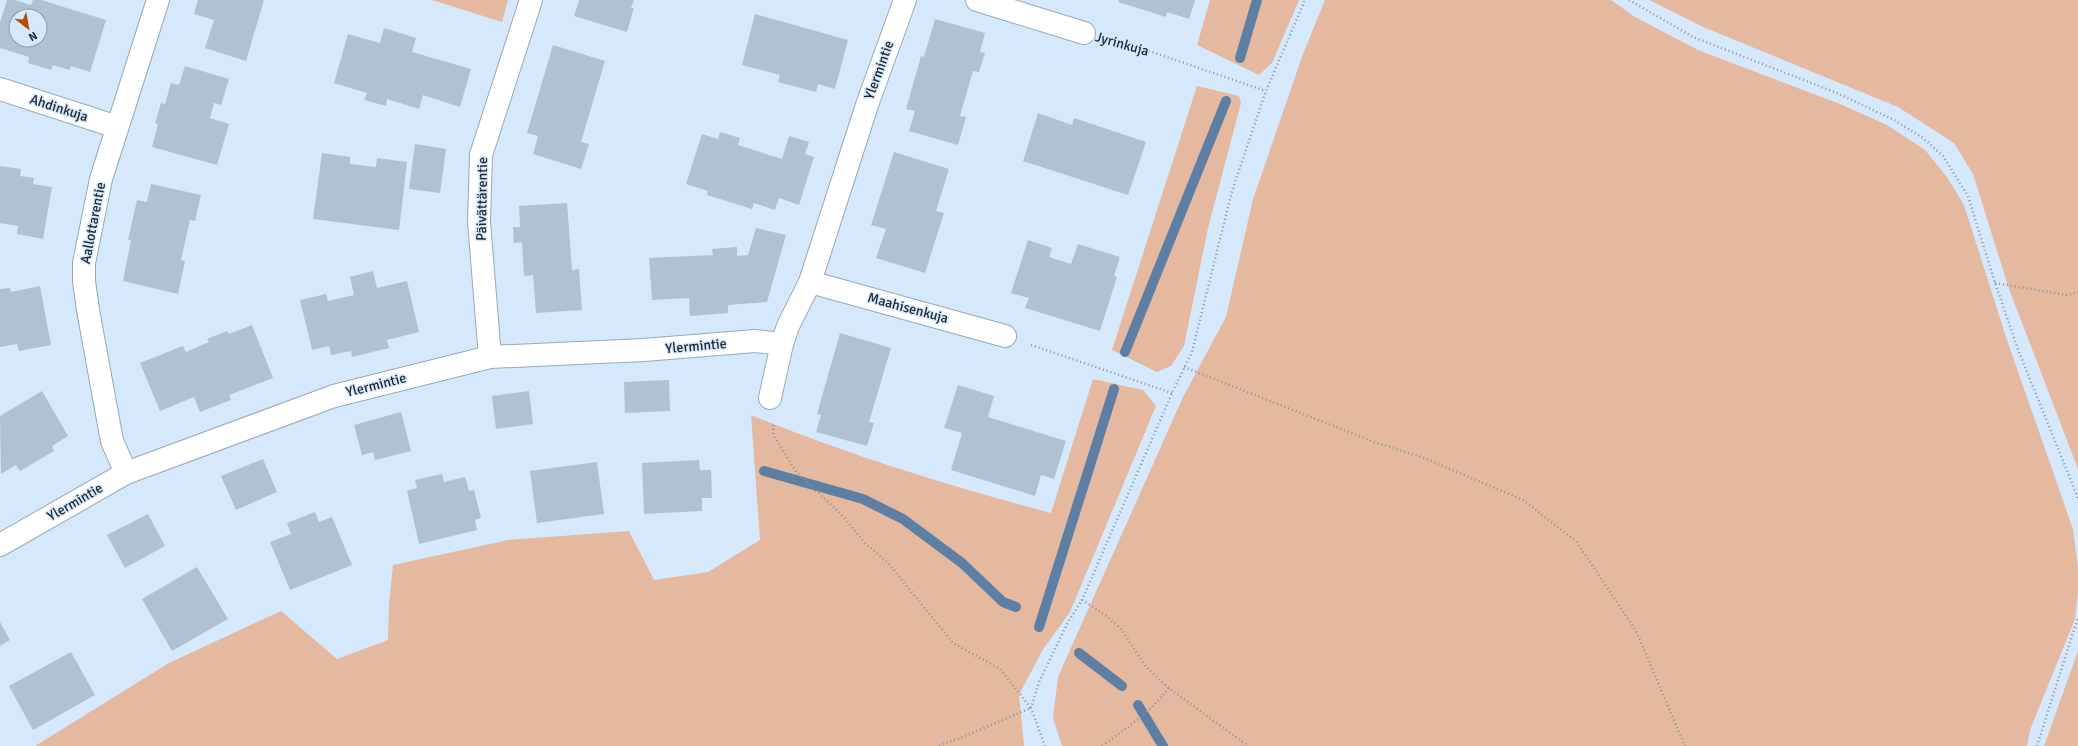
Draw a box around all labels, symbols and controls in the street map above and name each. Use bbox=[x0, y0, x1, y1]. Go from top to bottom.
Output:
north arrow bbox=[8, 8, 48, 48]
street label: Jyrinkuja bbox=[1093, 28, 1151, 60]
text: N bbox=[26, 29, 40, 44]
street label: Ylermintie bbox=[860, 38, 898, 102]
street label: Ahdinkuja bbox=[28, 91, 90, 125]
street label: Päivättärentie bbox=[473, 157, 491, 241]
street label: Aallottarentie bbox=[77, 181, 109, 265]
street label: Maahisenkuja bbox=[866, 289, 950, 327]
street label: Ylermintie bbox=[665, 335, 727, 357]
street label: Ylermintie bbox=[344, 369, 408, 401]
street label: Ylermintie bbox=[44, 479, 106, 525]

